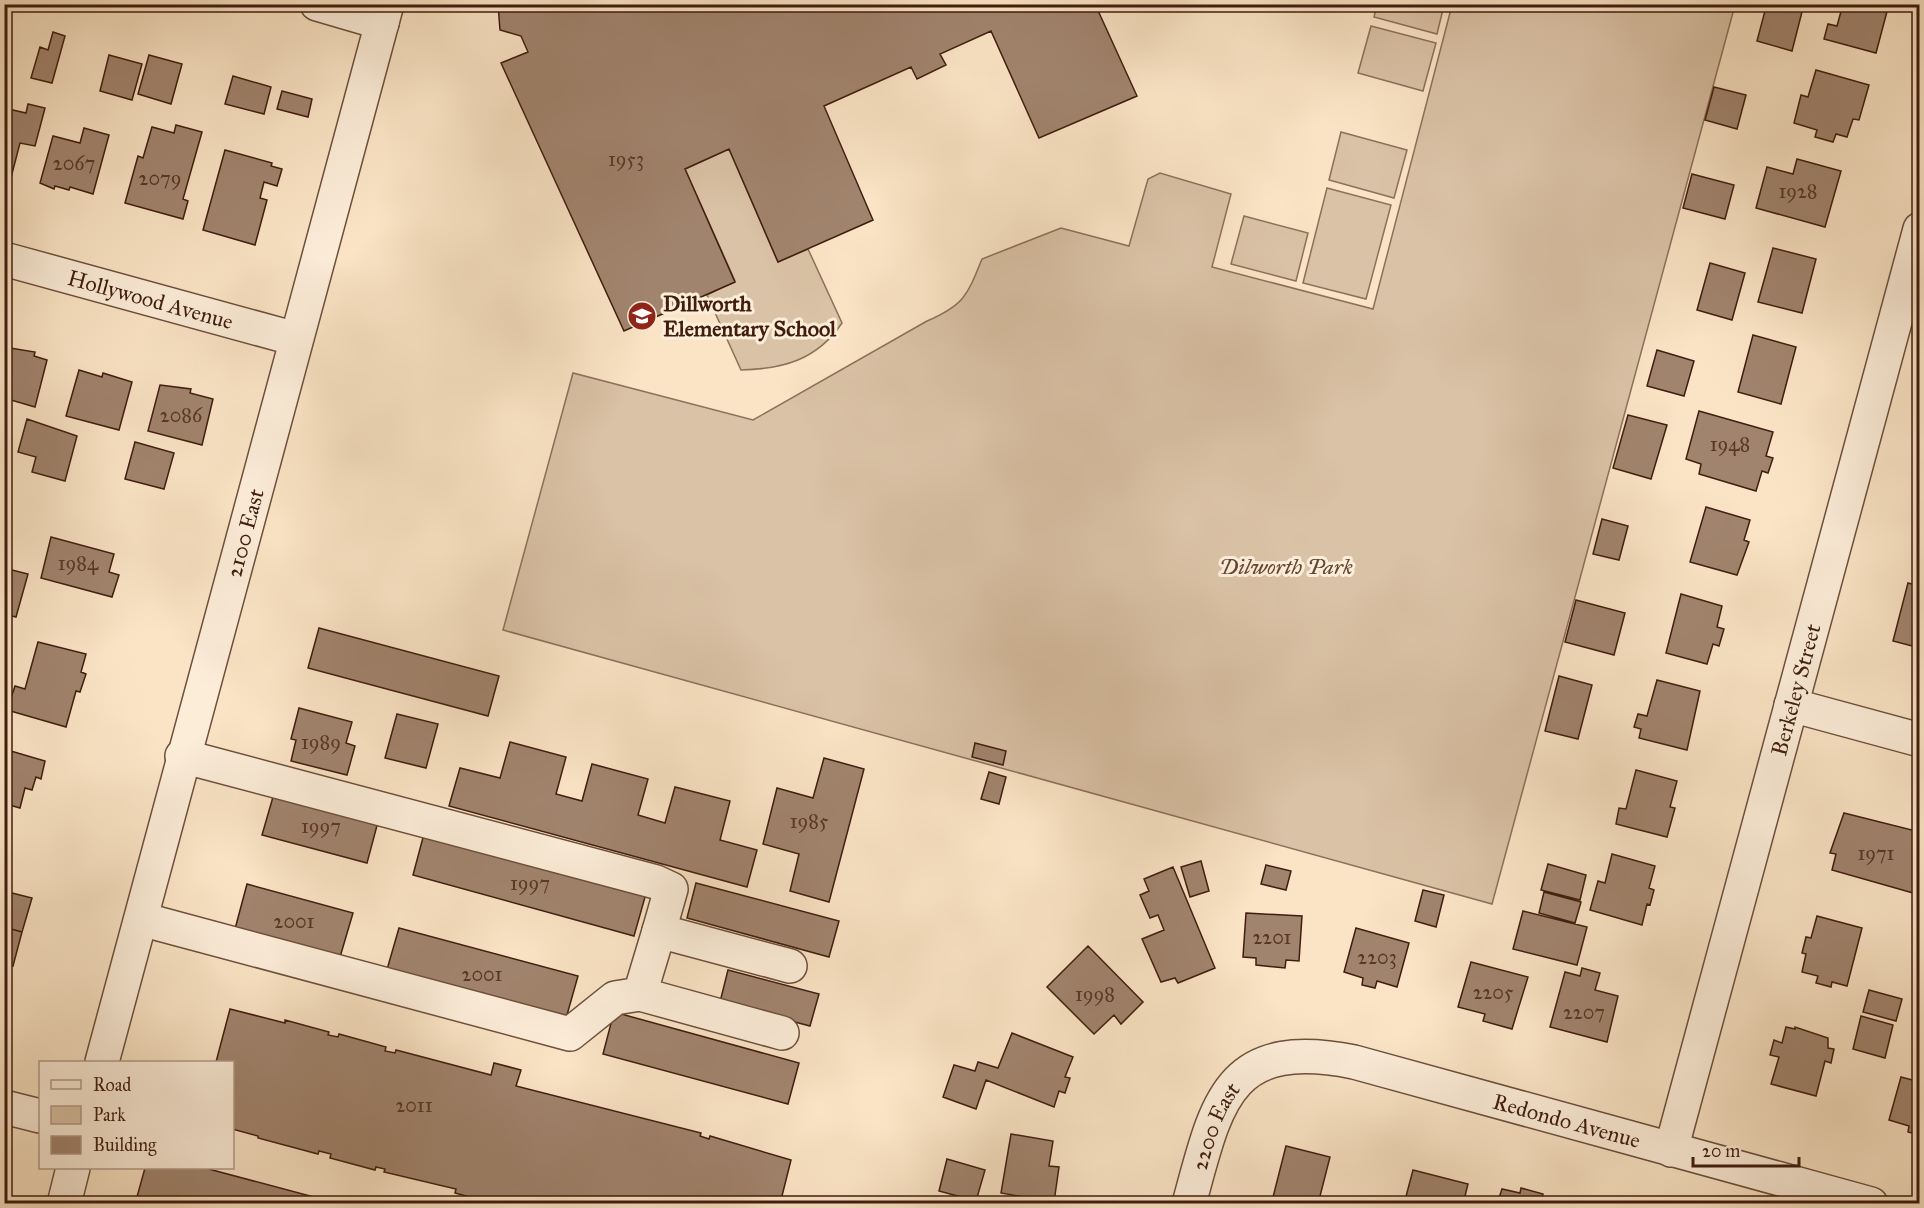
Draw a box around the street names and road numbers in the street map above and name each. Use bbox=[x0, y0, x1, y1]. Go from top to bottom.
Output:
street label: Hollywood Avenue bbox=[65, 264, 236, 335]
street label: 2100 East bbox=[220, 485, 270, 580]
street label: Berkeley Street bbox=[1765, 620, 1827, 759]
street label: 2200 East bbox=[1186, 1077, 1246, 1173]
street label: Redondo Avenue bbox=[1490, 1088, 1643, 1154]

